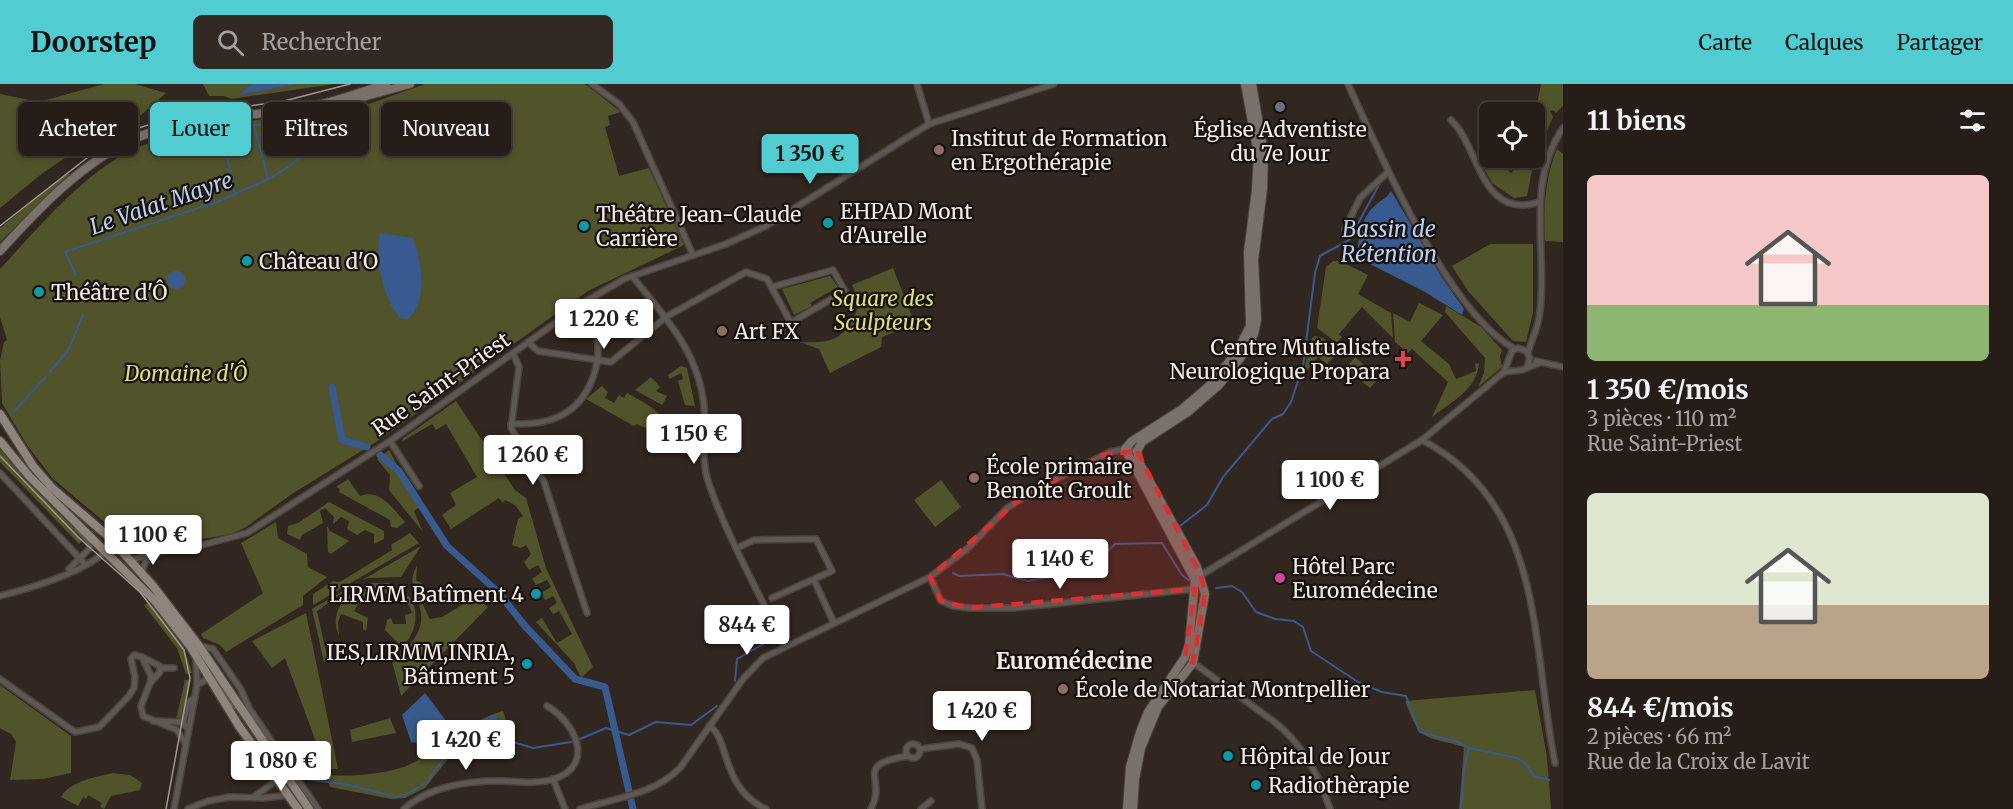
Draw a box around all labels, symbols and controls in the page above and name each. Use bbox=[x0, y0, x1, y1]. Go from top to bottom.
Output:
search box bbox=[193, 15, 613, 69]
text: Doorstep bbox=[30, 24, 157, 60]
icon: search bbox=[214, 26, 247, 59]
text: Rechercher bbox=[262, 28, 381, 56]
text: Carte bbox=[1699, 29, 1752, 56]
text: Calques bbox=[1785, 29, 1864, 56]
text: Partager bbox=[1897, 29, 1983, 56]
marker: Église Adventiste du 7e Jour bbox=[1273, 100, 1287, 114]
chip: Acheter bbox=[18, 102, 138, 156]
chip: Louer bbox=[150, 102, 251, 156]
chip: Filtres bbox=[263, 102, 369, 156]
chip: Nouveau bbox=[381, 102, 511, 156]
map controls bbox=[1479, 102, 1545, 168]
button: locate bbox=[1479, 102, 1545, 168]
text: 11 biens bbox=[1587, 104, 1686, 137]
icon: filters bbox=[1956, 104, 1989, 137]
place label: Église Adventiste du 7e Jour bbox=[1193, 115, 1367, 167]
place label: Institut de Formation en Ergothérapie bbox=[951, 125, 1168, 176]
pin: 1 350 € bbox=[755, 134, 865, 185]
text: 1 350 € bbox=[776, 141, 844, 166]
marker: Institut de Formation en Ergothérapie bbox=[932, 143, 946, 157]
water label: Le Valat Mayre bbox=[86, 165, 236, 241]
place label: EHPAD Mont d'Aurelle bbox=[840, 198, 972, 249]
place label: Théâtre Jean-Claude Carrière bbox=[596, 201, 801, 252]
icon: home bbox=[1734, 214, 1842, 322]
water label: Bassin de Rétention bbox=[1341, 215, 1437, 268]
marker: EHPAD Mont d'Aurelle bbox=[821, 216, 835, 230]
marker: Théâtre Jean-Claude Carrière bbox=[577, 219, 591, 233]
place label: Château d'O bbox=[259, 248, 378, 275]
marker: Château d'O bbox=[240, 254, 254, 268]
place label: Théâtre d'Ô bbox=[51, 279, 167, 306]
marker: Théâtre d'Ô bbox=[32, 285, 46, 299]
park label: Square des Sculpteurs bbox=[832, 285, 934, 336]
pin: 1 220 € bbox=[549, 299, 659, 350]
text: 1 220 € bbox=[569, 306, 639, 331]
place label: Art FX bbox=[733, 318, 799, 345]
marker: Art FX bbox=[715, 324, 729, 338]
street label: Rue Saint-Priest bbox=[366, 326, 516, 442]
place label: Centre Mutualiste Neurologique Propara bbox=[1170, 334, 1390, 385]
marker: Centre Mutualiste Neurologique Propara bbox=[1394, 350, 1412, 368]
park label: Domaine d'Ô bbox=[124, 360, 248, 387]
text: 1 350 €/mois bbox=[1587, 373, 1749, 406]
text: 3 pièces · 110 m² bbox=[1587, 406, 1736, 431]
pin: 1 150 € bbox=[639, 414, 749, 465]
text: 1 150 € bbox=[660, 421, 728, 446]
text: Rue Saint-Priest bbox=[1587, 431, 1742, 456]
pin: 1 260 € bbox=[478, 435, 588, 486]
text: 1 260 € bbox=[498, 442, 568, 467]
place label: École primaire Benoîte Groult bbox=[986, 452, 1132, 504]
pin: 1 100 € bbox=[1275, 460, 1385, 511]
text: 1 100 € bbox=[1296, 467, 1364, 492]
marker: École primaire Benoîte Groult bbox=[967, 471, 981, 485]
pin: 1 100 € bbox=[98, 515, 208, 566]
text: 1 100 € bbox=[119, 522, 187, 547]
icon: home bbox=[1734, 532, 1842, 640]
pin: 1 140 € bbox=[1005, 539, 1115, 590]
text: 1 140 € bbox=[1026, 546, 1094, 571]
place label: Hôtel Parc Euromédecine bbox=[1292, 553, 1438, 604]
marker: Hôtel Parc Euromédecine bbox=[1273, 571, 1287, 585]
place label: LIRMM Batîment 4 bbox=[329, 581, 524, 608]
marker: LIRMM Batîment 4 bbox=[529, 587, 543, 601]
pin: 844 € bbox=[705, 605, 789, 656]
text: 844 € bbox=[718, 612, 776, 637]
place label: IES,LIRMM,INRIA, Bâtiment 5 bbox=[326, 639, 515, 690]
district label: Euromédecine bbox=[996, 647, 1152, 675]
marker: IES,LIRMM,INRIA, Bâtiment 5 bbox=[520, 657, 534, 671]
place label: École de Notariat Montpellier bbox=[1075, 675, 1370, 703]
marker: École de Notariat Montpellier bbox=[1056, 682, 1070, 696]
pin: 1 420 € bbox=[927, 691, 1037, 742]
text: 844 €/mois bbox=[1587, 691, 1734, 724]
text: 1 420 € bbox=[947, 698, 1017, 723]
pin: 1 420 € bbox=[411, 720, 521, 771]
text: 2 pièces · 66 m² bbox=[1587, 724, 1731, 749]
text: 1 420 € bbox=[431, 727, 501, 752]
pin: 1 080 € bbox=[226, 741, 336, 792]
place label: Hôpital de Jour bbox=[1240, 743, 1390, 770]
text: 1 080 € bbox=[245, 748, 317, 773]
marker: Hôpital de Jour bbox=[1221, 749, 1235, 763]
text: Rue de la Croix de Lavit bbox=[1587, 749, 1810, 774]
place label: Radiothèrapie bbox=[1268, 772, 1409, 799]
marker: Radiothèrapie bbox=[1249, 778, 1263, 792]

